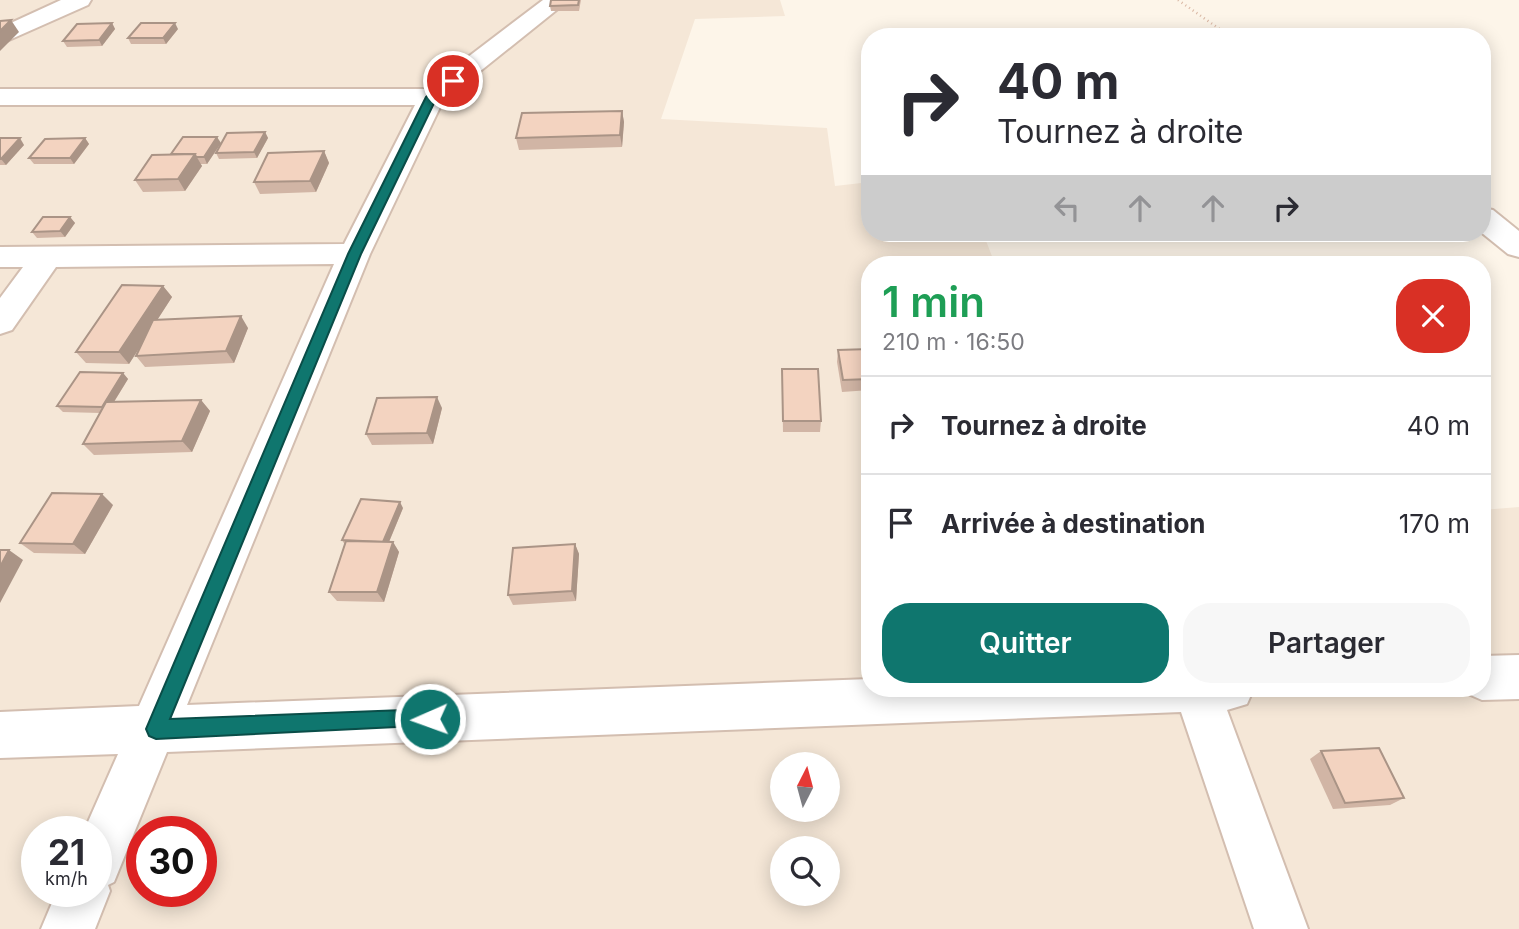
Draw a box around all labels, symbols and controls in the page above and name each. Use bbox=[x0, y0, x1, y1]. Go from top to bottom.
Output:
pin bbox=[423, 51, 483, 111]
text: 40 m bbox=[997, 52, 1120, 111]
icon: right bbox=[882, 56, 973, 147]
icon: arrive bbox=[434, 62, 472, 100]
text: Tournez à droite bbox=[997, 112, 1243, 151]
icon: left bbox=[1048, 189, 1086, 227]
icon: ahead bbox=[1121, 189, 1159, 227]
icon: ahead bbox=[1194, 189, 1232, 227]
icon: right bbox=[1267, 189, 1305, 227]
text: 1 min bbox=[882, 276, 985, 327]
button: close bbox=[1396, 279, 1470, 353]
text: 210 m · 16:50 bbox=[882, 328, 1025, 356]
icon: right bbox=[882, 406, 920, 444]
text: Tournez à droite bbox=[941, 410, 1147, 441]
text: 40 m bbox=[1407, 410, 1470, 441]
icon: arrive bbox=[882, 504, 920, 542]
text: Arrivée à destination bbox=[941, 508, 1206, 539]
text: 170 m bbox=[1399, 508, 1470, 539]
button: Quitter bbox=[882, 603, 1169, 683]
button: Partager bbox=[1183, 603, 1470, 683]
position arrow bbox=[393, 682, 467, 756]
north arrow bbox=[770, 752, 840, 822]
map controls bbox=[770, 752, 840, 906]
speed limit sign: 30 bbox=[126, 816, 217, 907]
text: 21 bbox=[48, 831, 85, 873]
button: search bbox=[770, 836, 840, 906]
text: km/h bbox=[45, 868, 88, 889]

